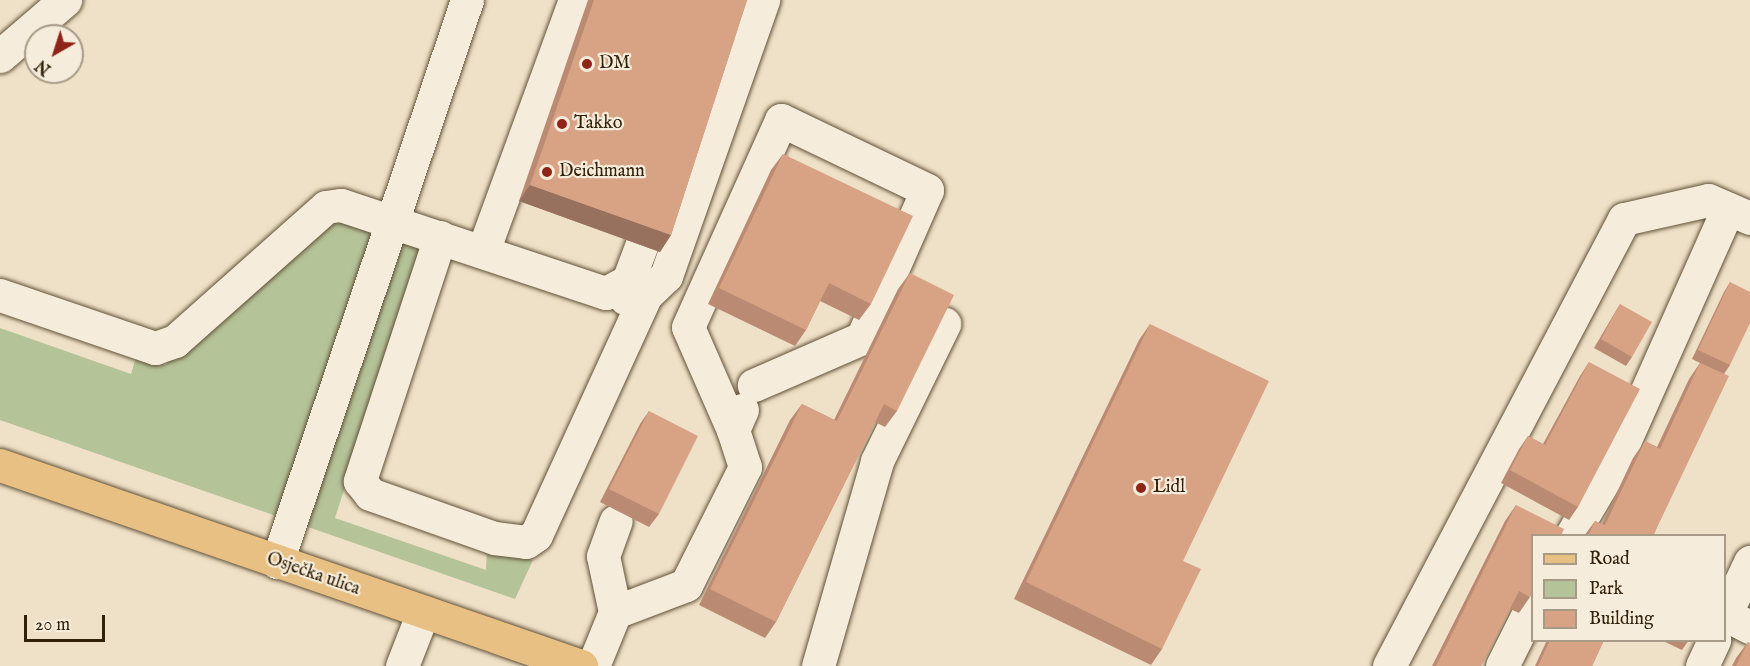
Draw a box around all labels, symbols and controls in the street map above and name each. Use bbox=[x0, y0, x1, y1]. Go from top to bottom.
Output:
north arrow bbox=[24, 24, 84, 84]
place label: DM bbox=[599, 53, 630, 75]
text: N bbox=[32, 54, 56, 79]
marker: DM bbox=[580, 57, 594, 71]
place label: Takko bbox=[574, 113, 622, 135]
marker: Takko bbox=[555, 117, 569, 131]
place label: Deichmann bbox=[559, 161, 645, 183]
marker: Deichmann bbox=[540, 165, 554, 179]
place label: Lidl bbox=[1153, 477, 1185, 499]
marker: Lidl bbox=[1134, 481, 1148, 495]
legend bbox=[1531, 534, 1726, 642]
text: Road bbox=[1589, 548, 1630, 571]
street label: Osječka ulica bbox=[263, 549, 363, 601]
text: Park bbox=[1589, 578, 1623, 601]
scale bar bbox=[27, 603, 108, 641]
text: Building bbox=[1589, 608, 1654, 631]
text: 20 m bbox=[35, 614, 70, 637]

